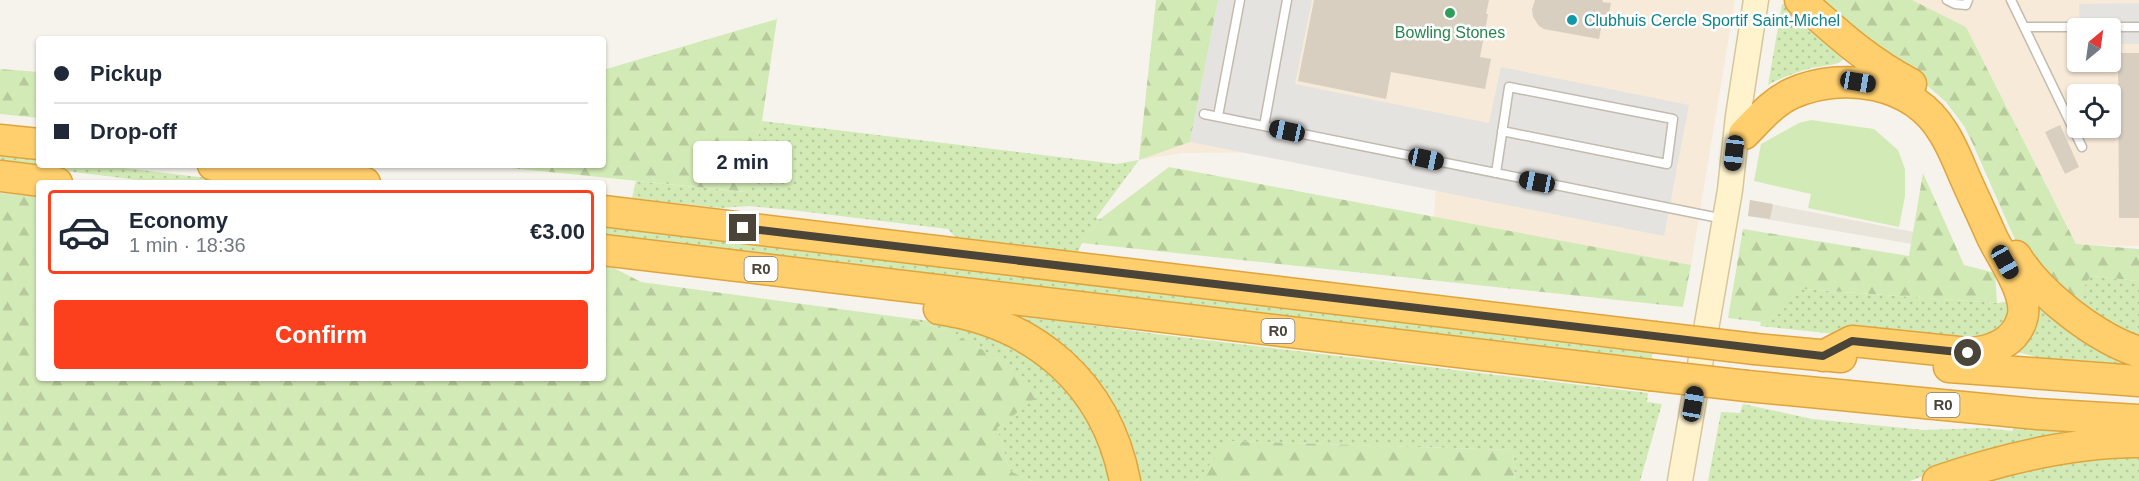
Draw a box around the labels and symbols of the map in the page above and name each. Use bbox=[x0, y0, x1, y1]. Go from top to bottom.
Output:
marker: Bowling Stones bbox=[1443, 6, 1457, 20]
place label: Clubhuis Cercle Sportif Saint-Michel bbox=[1584, 12, 1840, 29]
marker: Clubhuis Cercle Sportif Saint-Michel bbox=[1565, 13, 1579, 27]
north arrow bbox=[2067, 18, 2121, 72]
place label: Bowling Stones bbox=[1395, 24, 1505, 41]
car bbox=[1839, 70, 1877, 94]
car bbox=[1268, 118, 1306, 144]
car bbox=[1723, 134, 1745, 172]
callout: 2 min bbox=[694, 141, 792, 183]
car bbox=[1407, 146, 1445, 172]
car bbox=[1518, 170, 1556, 194]
route end bbox=[729, 214, 756, 241]
car bbox=[1988, 242, 2022, 282]
road number: R0 bbox=[744, 257, 777, 281]
road number: R0 bbox=[1262, 319, 1294, 343]
route start bbox=[1954, 339, 1981, 366]
car bbox=[1681, 385, 1705, 423]
road number: R0 bbox=[1926, 393, 1960, 417]

